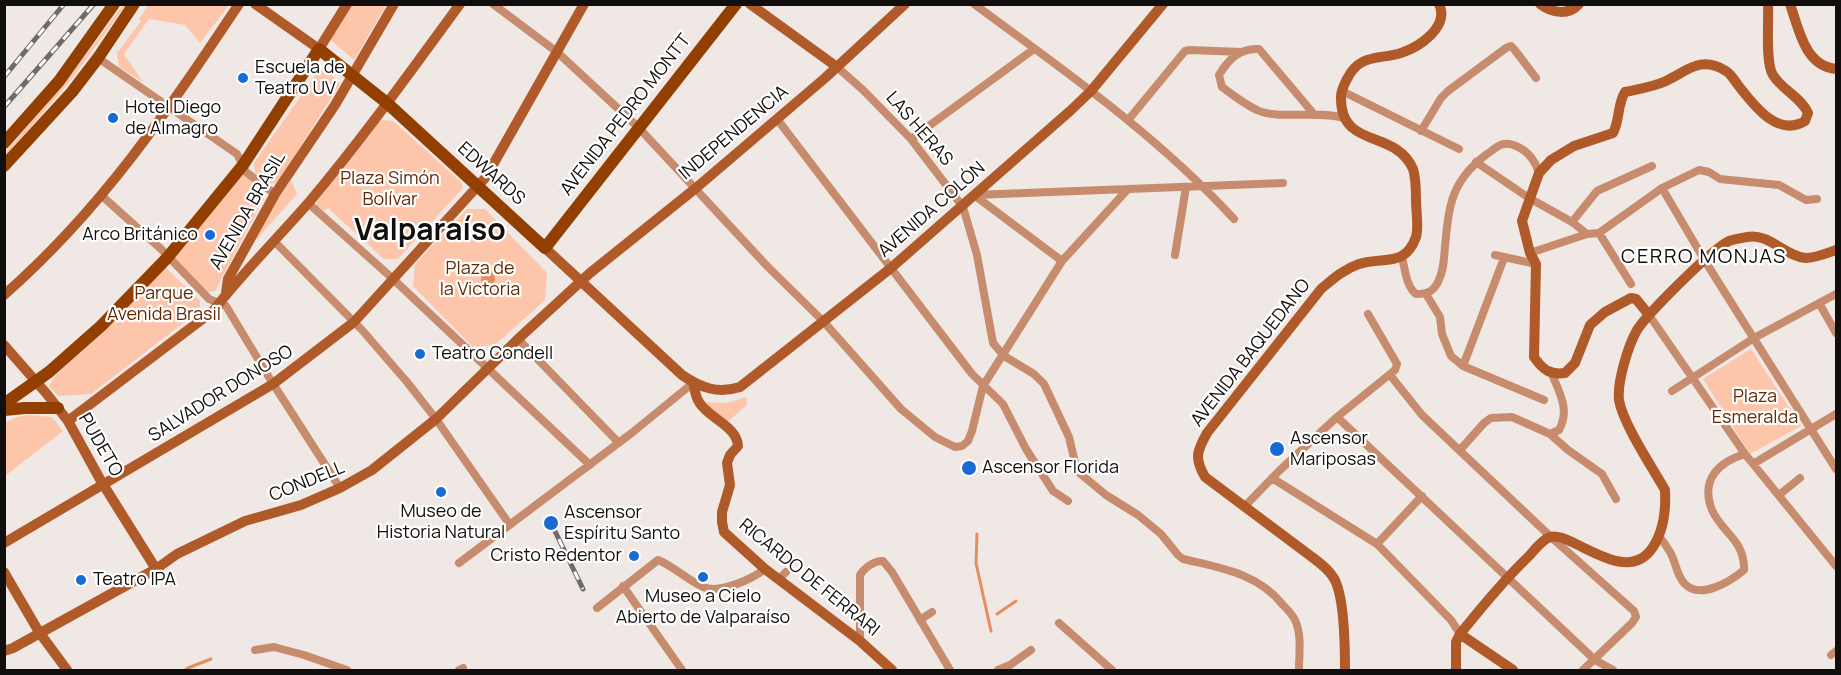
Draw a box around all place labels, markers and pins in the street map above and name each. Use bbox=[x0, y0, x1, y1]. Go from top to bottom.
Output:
place label: Escuela de Teatro UV bbox=[255, 57, 345, 100]
marker: Escuela de Teatro UV bbox=[236, 71, 250, 85]
place label: Hotel Diego de Almagro bbox=[125, 97, 221, 140]
marker: Hotel Diego de Almagro bbox=[106, 111, 120, 125]
place label: Arco Británico bbox=[82, 224, 198, 246]
marker: Arco Británico bbox=[203, 228, 217, 242]
place label: Teatro Condell bbox=[432, 343, 553, 365]
marker: Teatro Condell bbox=[413, 347, 427, 361]
place label: Ascensor Mariposas bbox=[1290, 428, 1376, 470]
marker: Ascensor Mariposas bbox=[1268, 440, 1286, 458]
place label: Ascensor Florida bbox=[982, 457, 1119, 479]
marker: Ascensor Florida bbox=[960, 459, 978, 477]
marker: Museo de Historia Natural bbox=[434, 485, 448, 499]
place label: Museo de Historia Natural bbox=[377, 501, 505, 544]
place label: Ascensor Espíritu Santo bbox=[564, 502, 680, 544]
marker: Ascensor Espíritu Santo bbox=[542, 514, 560, 532]
place label: Cristo Redentor bbox=[490, 545, 622, 567]
marker: Cristo Redentor bbox=[627, 549, 641, 563]
place label: Teatro IPA bbox=[93, 569, 176, 591]
marker: Museo a Cielo Abierto de Valparaíso bbox=[696, 570, 710, 584]
marker: Teatro IPA bbox=[74, 573, 88, 587]
place label: Museo a Cielo Abierto de Valparaíso bbox=[616, 586, 790, 628]

